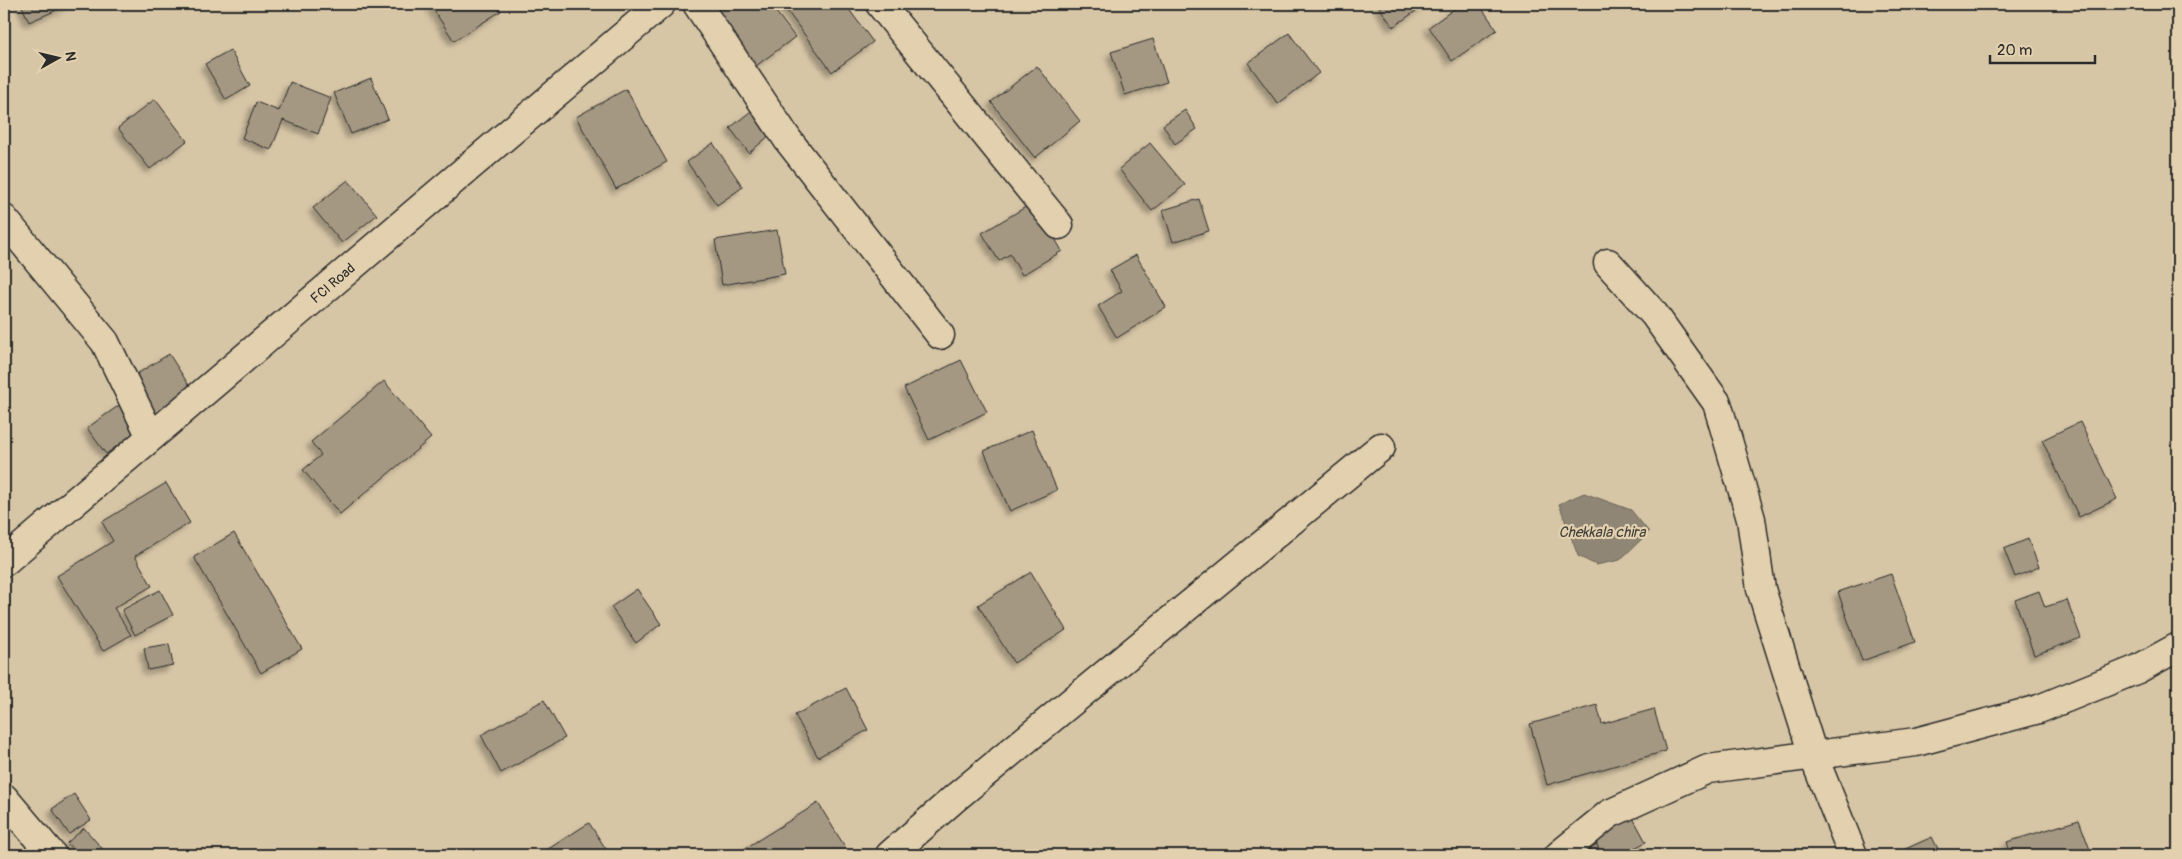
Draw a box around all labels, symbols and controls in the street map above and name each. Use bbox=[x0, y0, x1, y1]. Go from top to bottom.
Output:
north arrow bbox=[32, 32, 82, 82]
scale bar bbox=[1990, 32, 2094, 64]
text: 20 m bbox=[1997, 41, 2032, 60]
text: N bbox=[61, 50, 79, 62]
street label: FCI Road bbox=[307, 260, 359, 307]
water label: Chekkala chira bbox=[1559, 523, 1646, 542]

